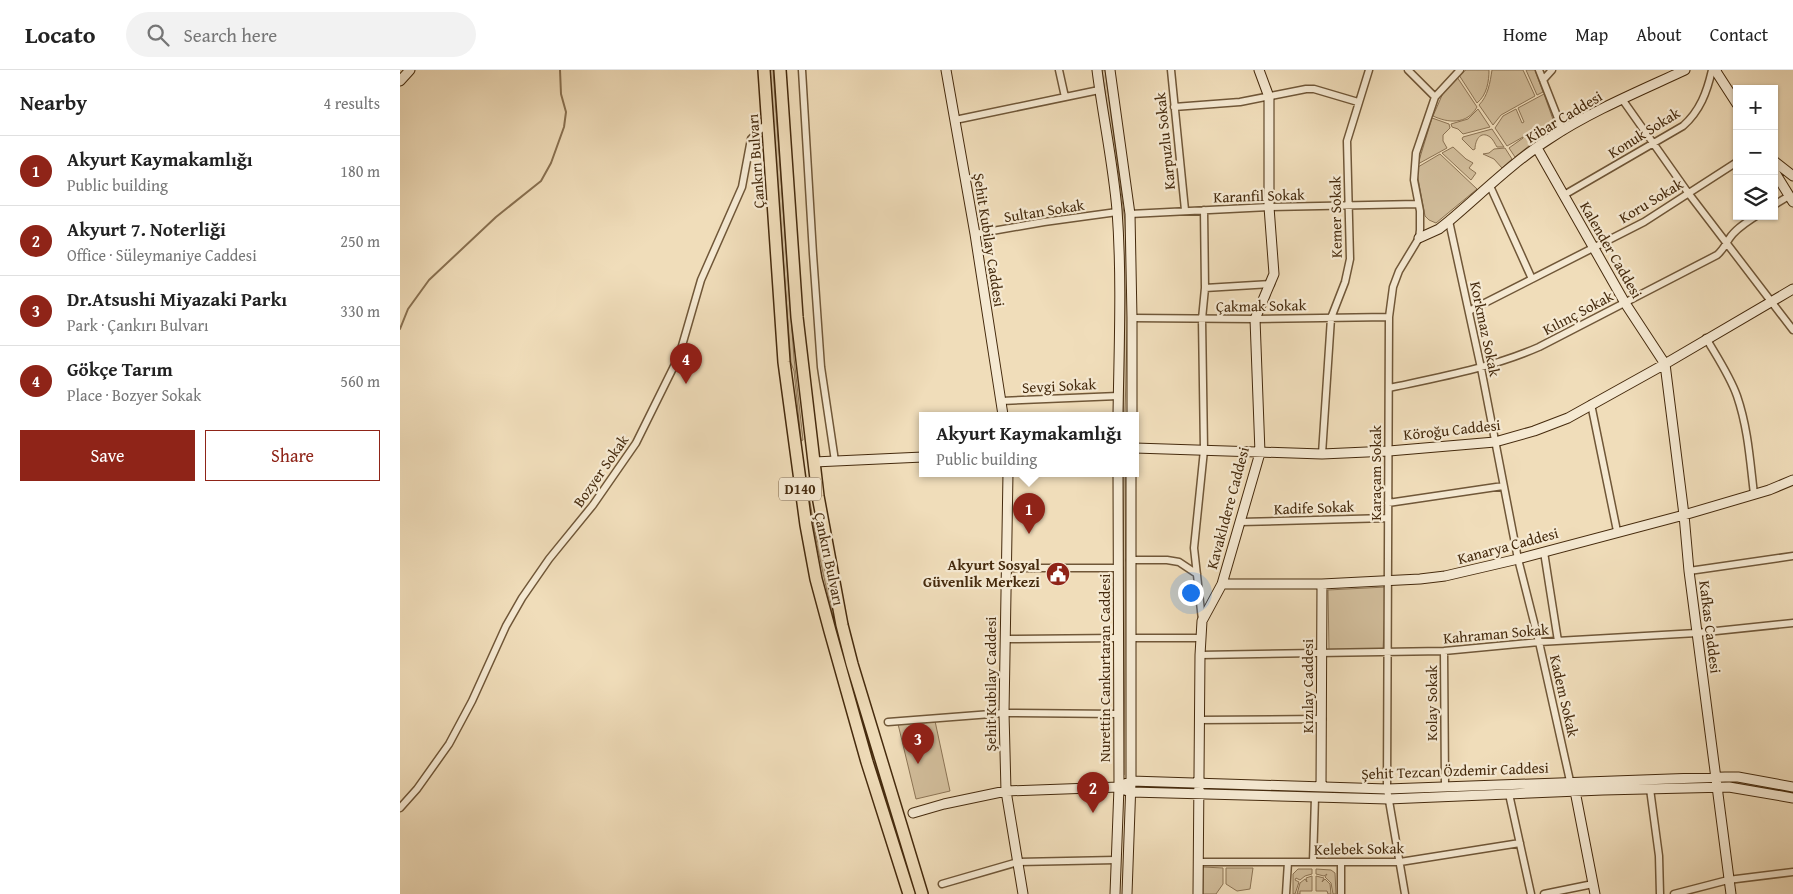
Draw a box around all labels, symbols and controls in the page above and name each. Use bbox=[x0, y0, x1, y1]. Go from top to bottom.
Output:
search box bbox=[126, 12, 476, 57]
text: Locato bbox=[25, 17, 96, 52]
icon: search bbox=[144, 21, 172, 49]
text: Search here bbox=[184, 21, 277, 49]
text: Home bbox=[1503, 21, 1547, 48]
text: Map bbox=[1575, 21, 1608, 48]
text: About bbox=[1636, 21, 1682, 48]
text: Contact bbox=[1710, 21, 1768, 48]
street label: Kibar Caddesi bbox=[1522, 85, 1606, 148]
map controls bbox=[1733, 85, 1778, 220]
button: + bbox=[1733, 85, 1778, 130]
text: Nearby bbox=[20, 87, 87, 118]
text: 4 results bbox=[323, 91, 380, 115]
street label: Karpuzlu Sokak bbox=[1149, 91, 1180, 191]
street label: Konuk Sokak bbox=[1604, 102, 1684, 163]
street label: Çankırı Bulvarı bbox=[742, 113, 769, 209]
button: − bbox=[1733, 130, 1778, 175]
text: Akyurt Kaymakamlığı bbox=[67, 145, 253, 173]
text: 1 bbox=[32, 159, 40, 183]
text: 180 m bbox=[340, 159, 380, 183]
street label: Şehit Kubilay Caddesi bbox=[969, 172, 1010, 308]
text: Public building bbox=[67, 173, 168, 197]
street label: Koru Sokak bbox=[1615, 173, 1687, 228]
street label: Kemer Sokak bbox=[1324, 175, 1347, 258]
button: layers bbox=[1733, 175, 1778, 220]
street label: Karanfil Sokak bbox=[1213, 183, 1305, 208]
street label: Sultan Sokak bbox=[1002, 194, 1086, 227]
street label: Kalender Caddesi bbox=[1575, 197, 1648, 302]
text: Akyurt 7. Noterliği bbox=[67, 215, 226, 243]
text: 2 bbox=[32, 229, 40, 253]
text: 250 m bbox=[340, 229, 380, 253]
text: Office · Süleymaniye Caddesi bbox=[67, 243, 257, 267]
street label: Korkmaz Sokak bbox=[1465, 279, 1506, 379]
text: Dr.Atsushi Miyazaki Parkı bbox=[67, 285, 287, 313]
street label: Kılınç Sokak bbox=[1539, 285, 1617, 340]
street label: Çakmak Sokak bbox=[1216, 294, 1307, 317]
text: 3 bbox=[32, 299, 40, 323]
text: 330 m bbox=[340, 299, 380, 323]
text: Park · Çankırı Bulvarı bbox=[67, 313, 209, 337]
pin: 4 bbox=[670, 343, 702, 384]
text: Gökçe Tarım bbox=[67, 355, 173, 383]
text: 4 bbox=[32, 369, 40, 393]
text: 560 m bbox=[340, 369, 380, 393]
street label: Sevgi Sokak bbox=[1021, 373, 1097, 398]
text: Place · Bozyer Sokak bbox=[67, 383, 201, 407]
popup bbox=[919, 412, 1139, 477]
street label: Köroğu Caddesi bbox=[1402, 414, 1502, 445]
text: Akyurt Kaymakamlığı bbox=[936, 419, 1122, 447]
street label: Karaçam Sokak bbox=[1365, 425, 1386, 521]
button: Save bbox=[20, 430, 195, 481]
button: Share bbox=[205, 430, 380, 481]
street label: Bozyer Sokak bbox=[568, 430, 633, 511]
street label: Kavaklıdere Caddesi bbox=[1201, 444, 1254, 571]
text: Public building bbox=[936, 447, 1037, 471]
road number: D140 bbox=[779, 478, 821, 500]
pin: 1 bbox=[1013, 493, 1045, 534]
street label: Kadife Sokak bbox=[1273, 496, 1355, 519]
street label: Çankırı Bulvarı bbox=[809, 510, 850, 607]
street label: Kanarya Caddesi bbox=[1455, 522, 1561, 569]
place label: Akyurt Sosyal Güvenlik Merkezi bbox=[923, 554, 1040, 592]
public building icon: Akyurt Sosyal Güvenlik Merkezi bbox=[1045, 561, 1071, 587]
street label: Nurettin Cankurtaran Caddesi bbox=[1094, 574, 1115, 762]
street label: Kafkas Caddesi bbox=[1694, 579, 1727, 674]
your location bbox=[1178, 580, 1204, 606]
street label: Şehit Kubilay Caddesi bbox=[980, 616, 1001, 752]
street label: Kahraman Sokak bbox=[1442, 618, 1550, 649]
street label: Kızılay Caddesi bbox=[1297, 639, 1318, 733]
street label: Kadem Sokak bbox=[1545, 653, 1584, 739]
street label: Kolay Sokak bbox=[1421, 665, 1442, 741]
pin: 3 bbox=[902, 723, 934, 764]
street label: Şehit Tezcan Özdemir Caddesi bbox=[1361, 757, 1549, 784]
pin: 2 bbox=[1077, 772, 1109, 813]
street label: Kelebek Sokak bbox=[1314, 837, 1405, 860]

